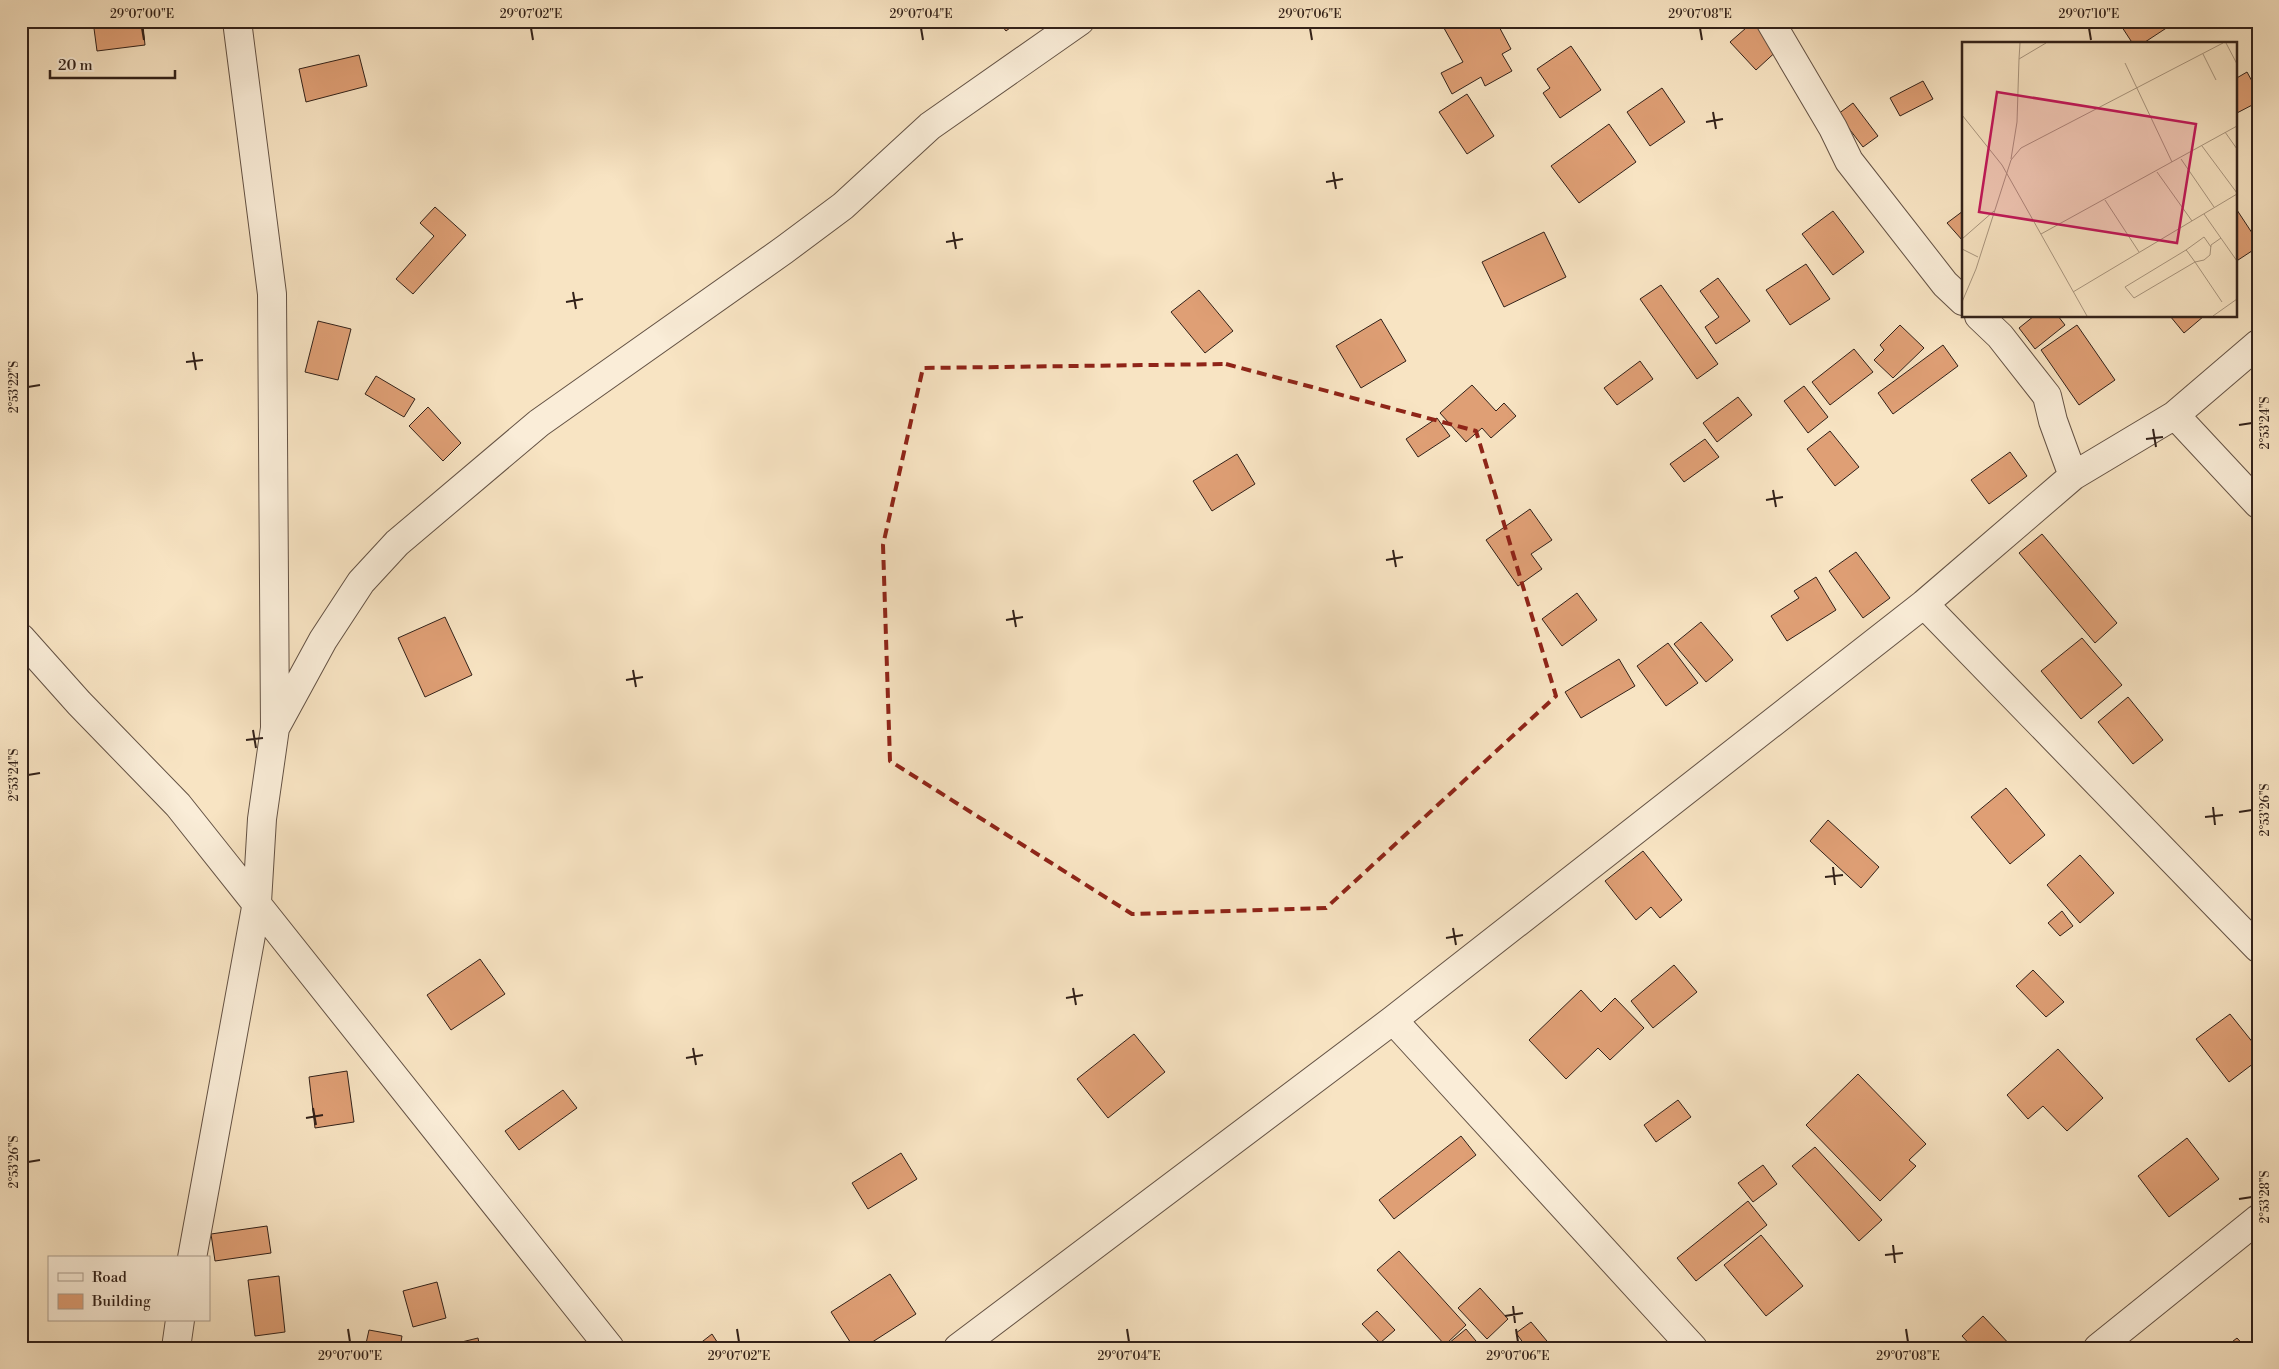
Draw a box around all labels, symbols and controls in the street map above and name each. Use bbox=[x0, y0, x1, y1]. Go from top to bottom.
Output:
text: 29°07'00"E bbox=[110, 7, 174, 22]
text: 29°07'02"E bbox=[500, 7, 562, 22]
text: 29°07'04"E bbox=[889, 7, 953, 22]
text: 29°07'06"E bbox=[1278, 7, 1342, 22]
text: 29°07'08"E bbox=[1668, 7, 1732, 22]
text: 29°07'10"E bbox=[2059, 7, 2119, 22]
inset map bbox=[1962, 42, 2236, 318]
scale bar bbox=[50, 48, 175, 80]
text: 20 m bbox=[58, 56, 93, 75]
text: 2°53'22"S bbox=[7, 361, 22, 413]
text: 2°53'24"S bbox=[2258, 396, 2273, 449]
text: 2°53'24"S bbox=[7, 748, 22, 801]
text: 2°53'26"S bbox=[2258, 783, 2273, 836]
text: 2°53'26"S bbox=[7, 1135, 22, 1188]
text: 2°53'28"S bbox=[2258, 1170, 2273, 1223]
legend bbox=[48, 1256, 210, 1322]
text: Road bbox=[92, 1268, 127, 1287]
text: Building bbox=[91, 1292, 151, 1311]
text: 29°07'00"E bbox=[318, 1349, 382, 1364]
text: 29°07'02"E bbox=[708, 1349, 770, 1364]
text: 29°07'04"E bbox=[1097, 1349, 1161, 1364]
text: 29°07'06"E bbox=[1486, 1349, 1550, 1364]
text: 29°07'08"E bbox=[1876, 1349, 1940, 1364]

